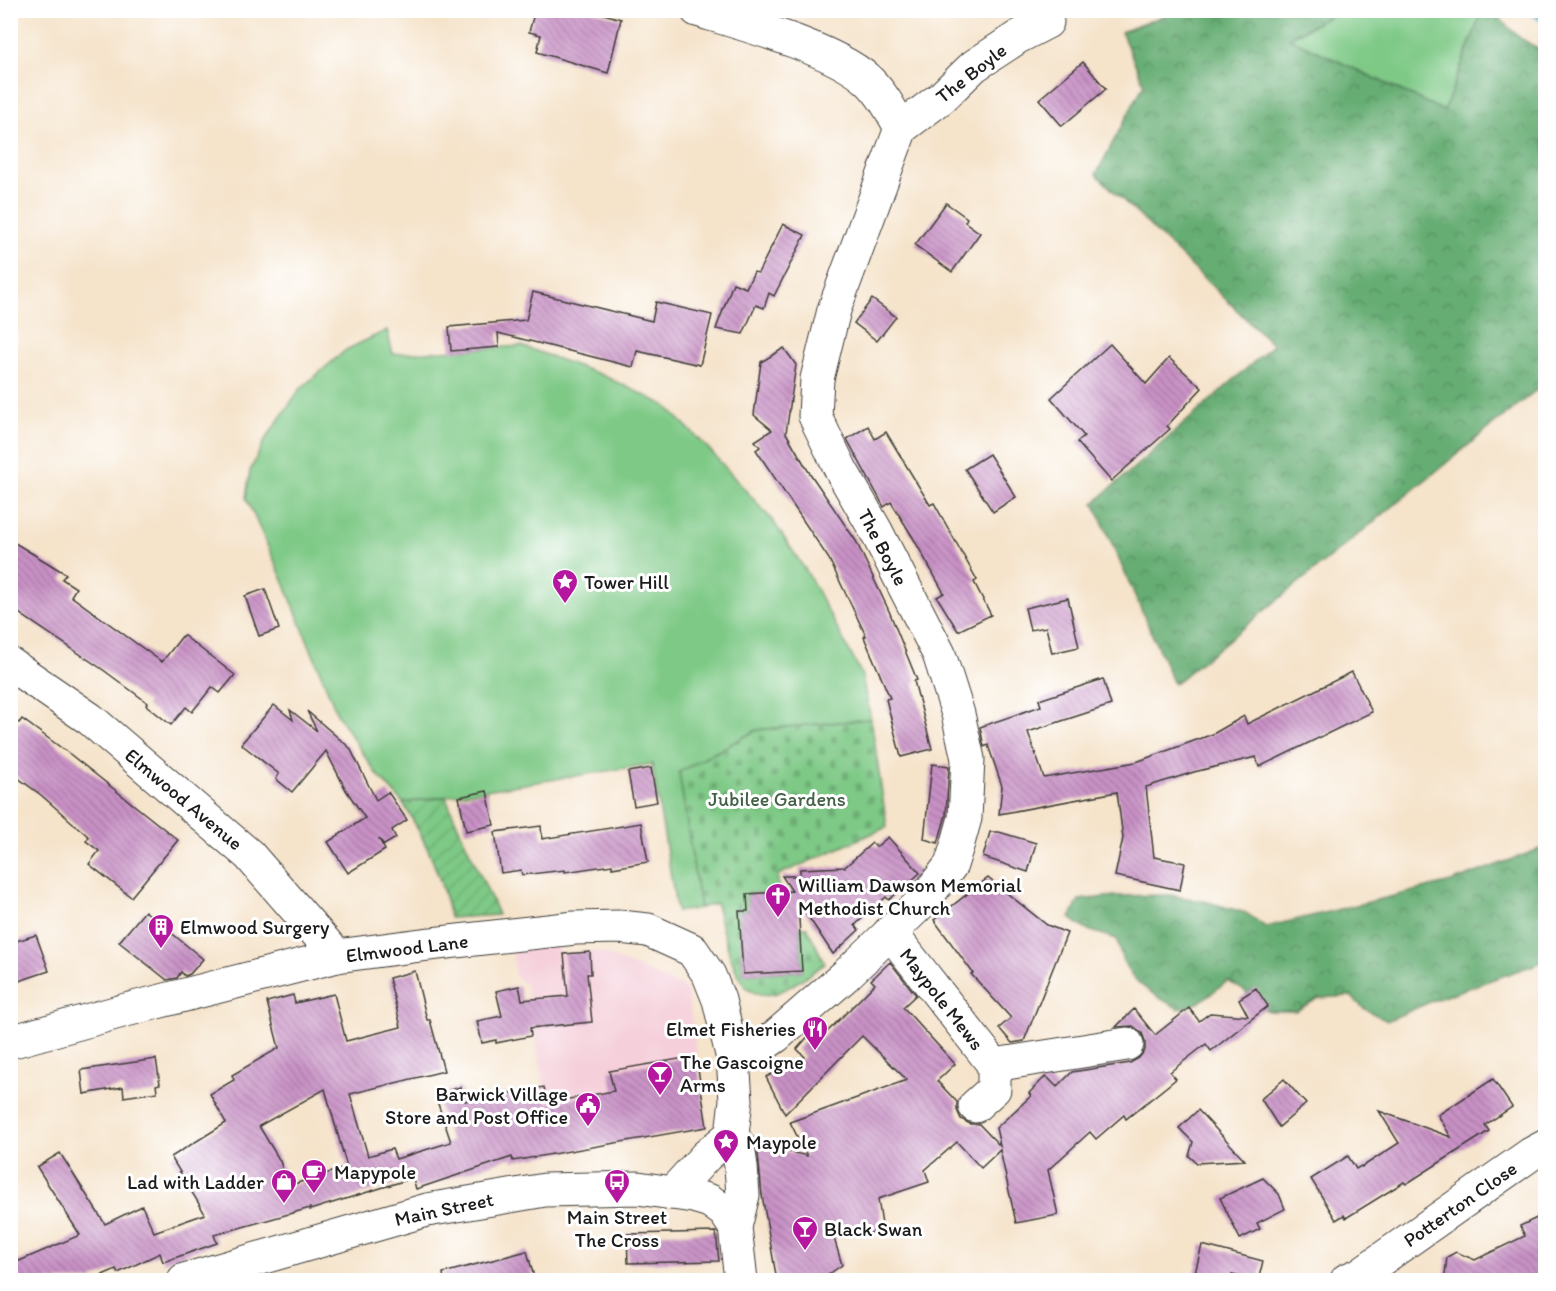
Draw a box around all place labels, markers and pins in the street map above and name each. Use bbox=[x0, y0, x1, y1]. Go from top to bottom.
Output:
place icon: Tower Hill bbox=[550, 567, 580, 605]
place label: Tower Hill bbox=[584, 570, 669, 594]
place label: William Dawson Memorial Methodist Church bbox=[798, 873, 1022, 920]
church icon: William Dawson Memorial Methodist Church bbox=[763, 881, 793, 919]
building icon: Elmwood Surgery bbox=[146, 912, 176, 950]
place label: Elmwood Surgery bbox=[180, 915, 330, 939]
restaurant icon: Elmet Fisheries bbox=[800, 1014, 830, 1052]
place label: Elmet Fisheries bbox=[666, 1017, 796, 1041]
place label: The Gascoigne Arms bbox=[680, 1050, 804, 1097]
bar icon: The Gascoigne Arms bbox=[645, 1059, 675, 1097]
place label: Barwick Village Store and Post Office bbox=[385, 1082, 568, 1129]
public building icon: Barwick Village Store and Post Office bbox=[573, 1090, 603, 1128]
place icon: Maypole bbox=[711, 1127, 741, 1165]
place label: Maypole bbox=[746, 1130, 817, 1154]
cafe icon: Mapypole bbox=[299, 1157, 329, 1195]
place label: Mapypole bbox=[334, 1160, 416, 1184]
shop icon: Lad with Ladder bbox=[269, 1167, 299, 1205]
bus stop icon: Main Street The Cross bbox=[602, 1167, 632, 1205]
place label: Lad with Ladder bbox=[127, 1170, 264, 1194]
place label: Main Street The Cross bbox=[567, 1205, 667, 1252]
bar icon: Black Swan bbox=[790, 1214, 820, 1252]
place label: Black Swan bbox=[824, 1217, 923, 1241]

